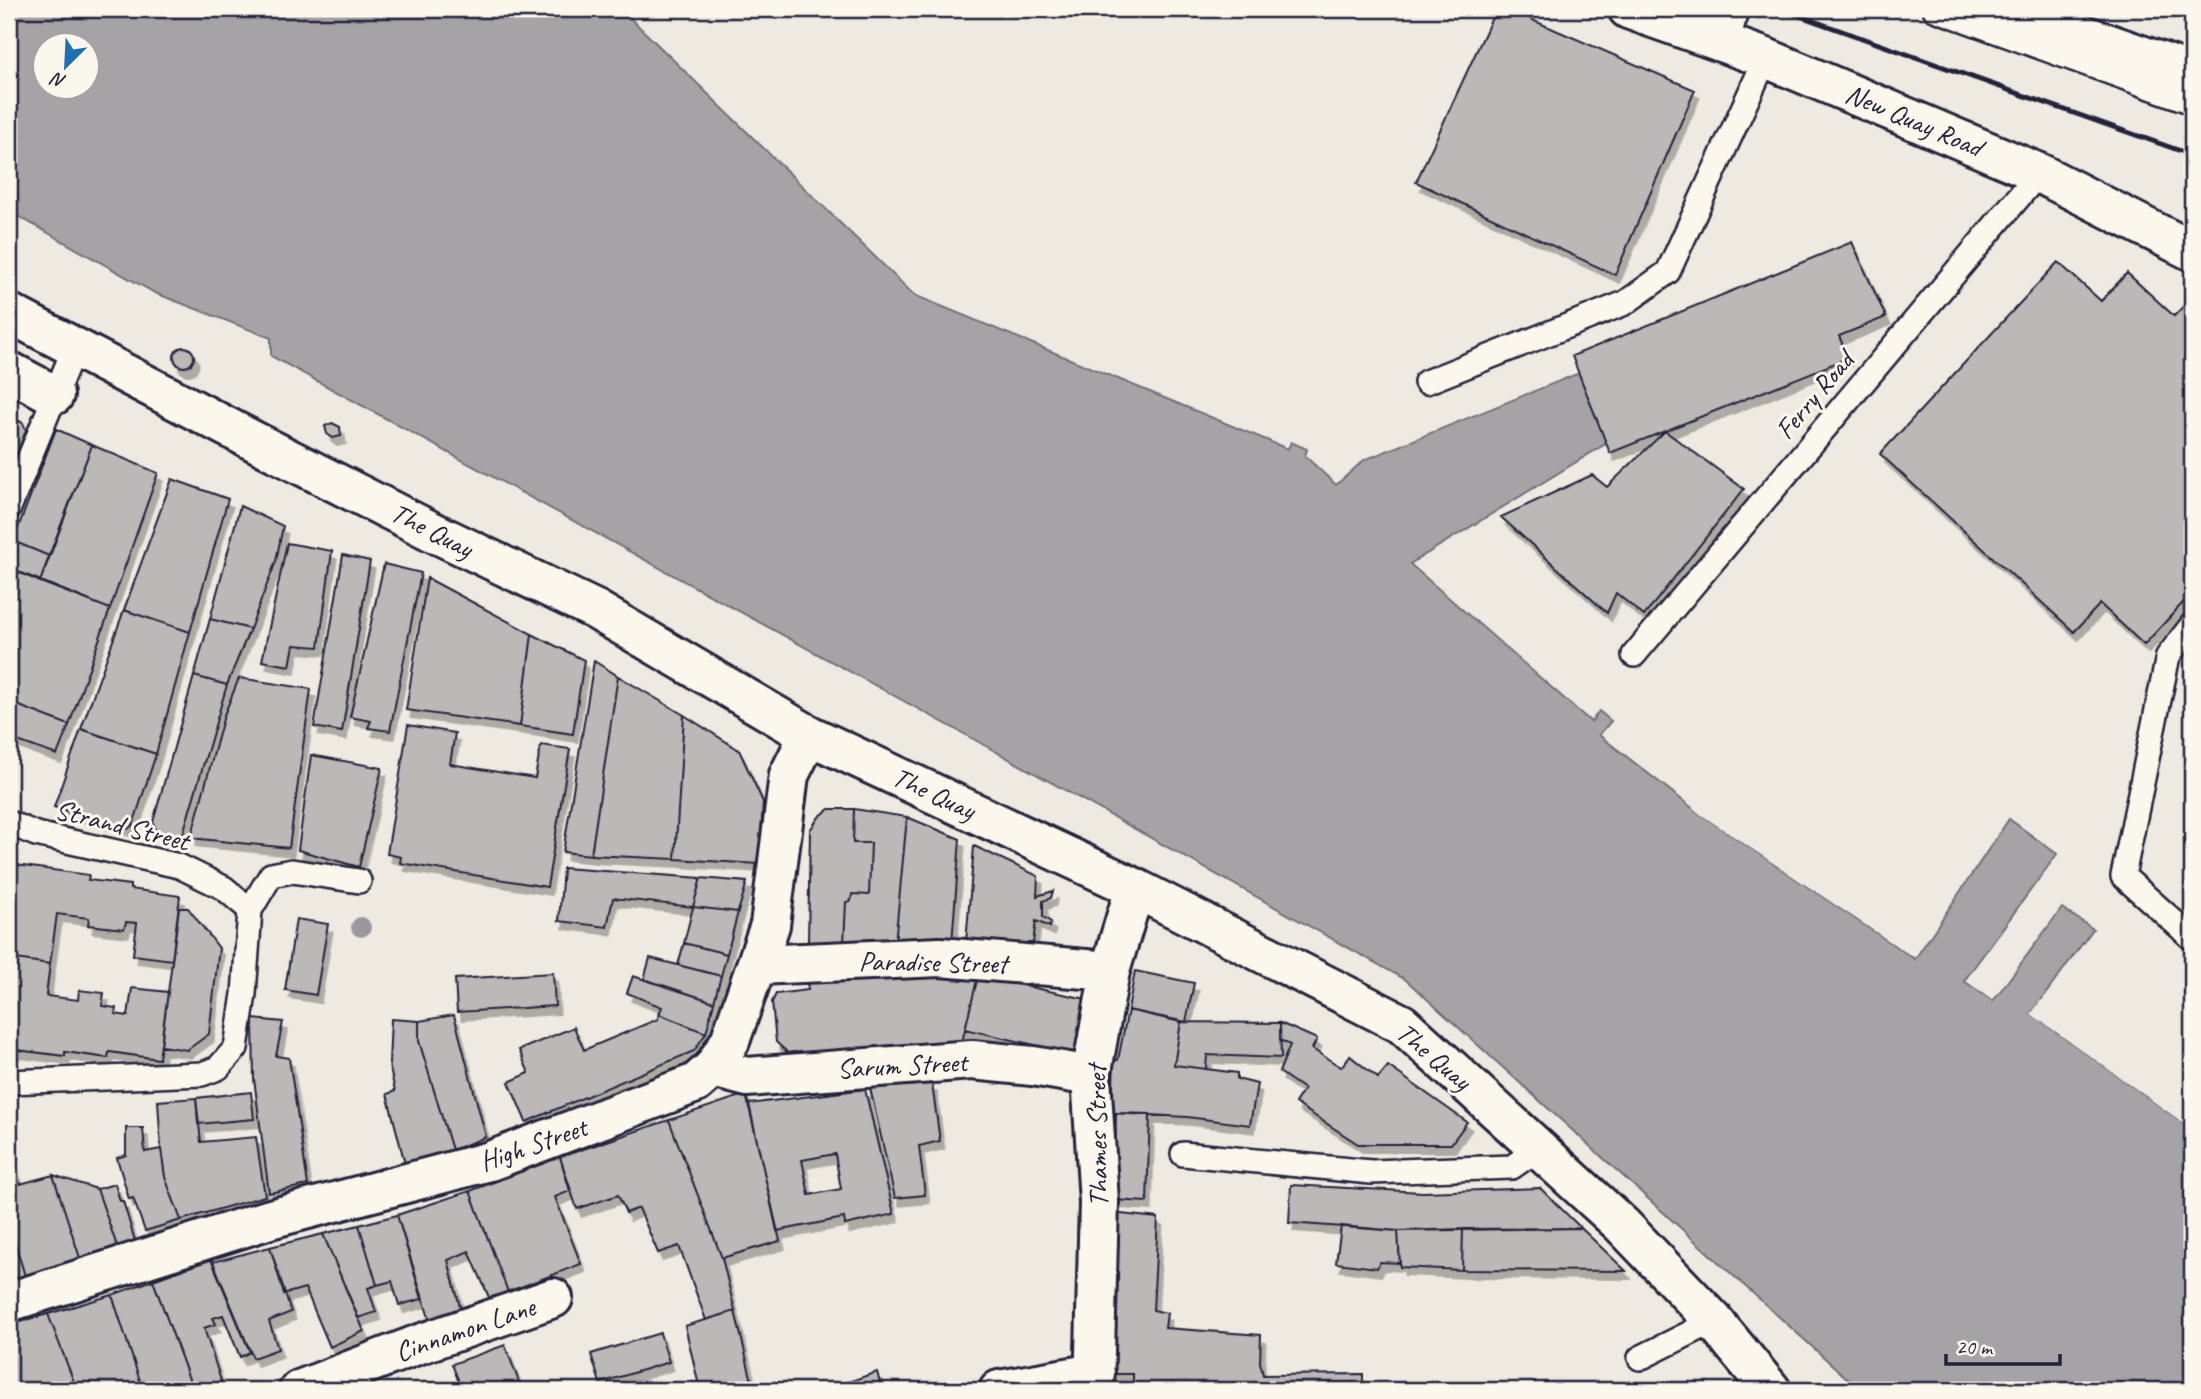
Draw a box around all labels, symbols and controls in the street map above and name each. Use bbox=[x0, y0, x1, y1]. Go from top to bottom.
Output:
north arrow bbox=[32, 32, 102, 102]
text: N bbox=[46, 66, 70, 94]
street label: New Quay Road bbox=[1840, 76, 1991, 166]
street label: Ferry Road bbox=[1767, 341, 1863, 446]
street label: The Quay bbox=[385, 495, 481, 567]
street label: The Quay bbox=[887, 759, 983, 828]
street label: Strand Street bbox=[52, 792, 195, 859]
street label: Paradise Street bbox=[859, 943, 1011, 981]
street label: The Quay bbox=[1389, 1015, 1481, 1099]
street label: Sarum Street bbox=[836, 1044, 971, 1086]
street label: Thames Street bbox=[1078, 1061, 1116, 1207]
street label: High Street bbox=[475, 1108, 594, 1179]
street label: Cinnamon Lane bbox=[390, 1288, 541, 1369]
scale bar bbox=[1946, 1322, 2059, 1366]
text: 20 m bbox=[1956, 1334, 1994, 1360]

